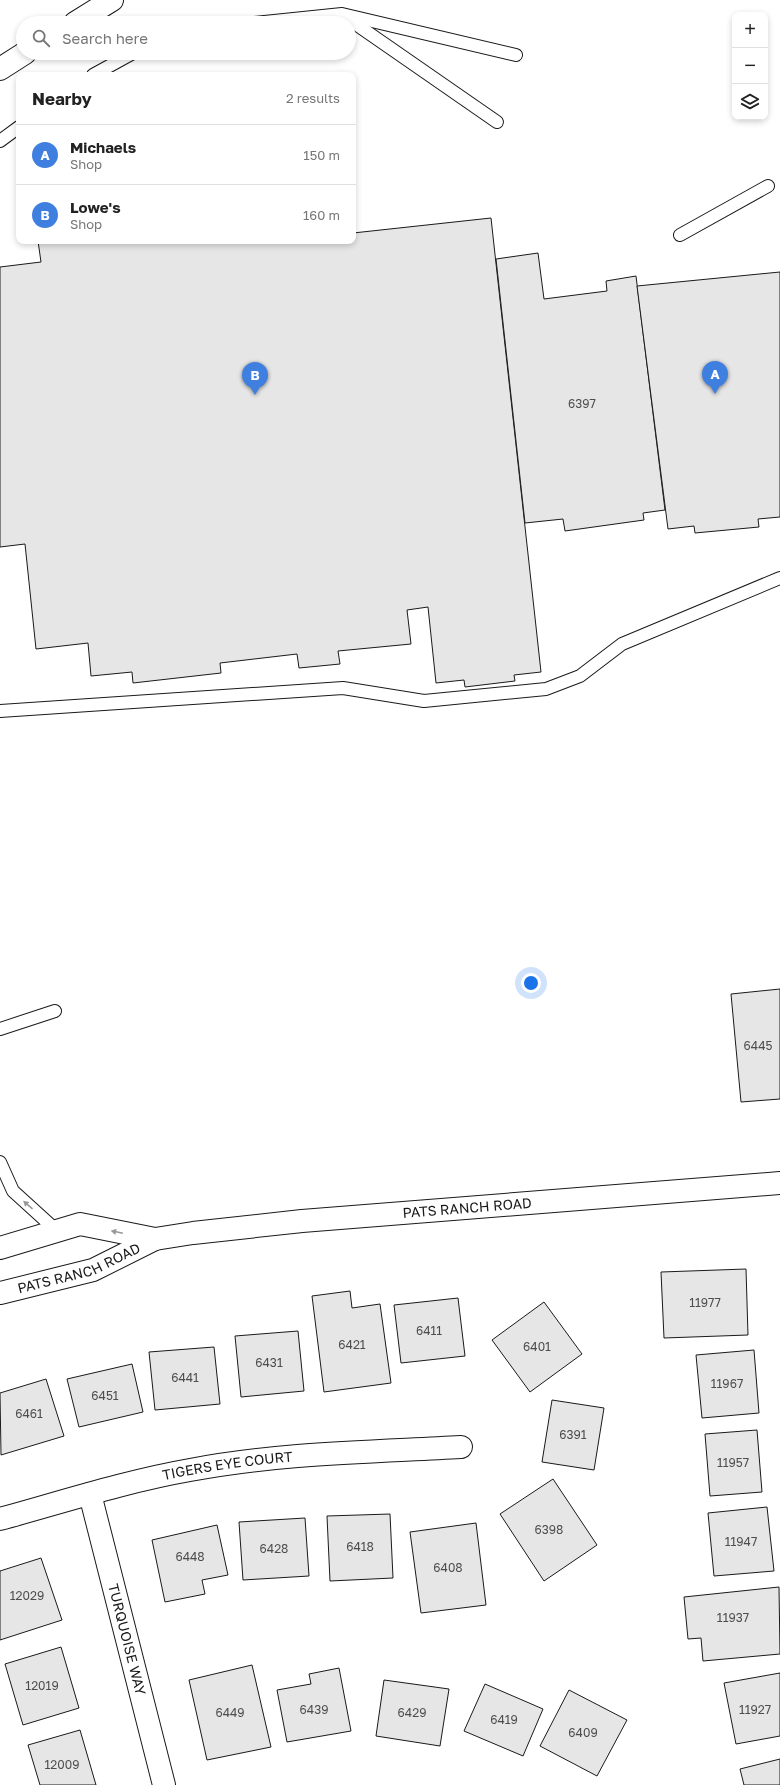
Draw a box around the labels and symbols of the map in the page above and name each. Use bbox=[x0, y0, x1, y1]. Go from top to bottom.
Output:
pin: A bbox=[702, 361, 728, 394]
pin: B bbox=[242, 362, 268, 395]
house number: 6397 bbox=[568, 396, 596, 411]
your location bbox=[521, 973, 541, 993]
house number: 6445 bbox=[744, 1038, 772, 1053]
street label: PATS RANCH ROAD bbox=[402, 1194, 532, 1221]
one-way arrow bbox=[23, 1200, 33, 1209]
one-way arrow bbox=[111, 1228, 123, 1234]
street label: PATS RANCH ROAD bbox=[16, 1239, 143, 1296]
house number: 11977 bbox=[689, 1295, 721, 1310]
house number: 6411 bbox=[416, 1323, 442, 1338]
house number: 6421 bbox=[338, 1337, 366, 1352]
house number: 6401 bbox=[523, 1339, 551, 1354]
house number: 6431 bbox=[255, 1355, 283, 1370]
house number: 6441 bbox=[171, 1370, 199, 1385]
house number: 11967 bbox=[711, 1376, 743, 1391]
house number: 6451 bbox=[91, 1388, 119, 1403]
house number: 6461 bbox=[15, 1406, 43, 1421]
house number: 6391 bbox=[559, 1427, 587, 1442]
street label: TIGERS EYE COURT bbox=[161, 1447, 293, 1483]
house number: 11957 bbox=[717, 1455, 749, 1470]
house number: 6398 bbox=[535, 1522, 563, 1537]
house number: 11947 bbox=[725, 1534, 757, 1549]
house number: 6418 bbox=[346, 1539, 374, 1554]
house number: 6428 bbox=[260, 1541, 288, 1556]
house number: 6448 bbox=[175, 1549, 205, 1564]
house number: 6408 bbox=[433, 1560, 463, 1575]
street label: TURQUOISE WAY bbox=[105, 1582, 150, 1697]
house number: 12029 bbox=[10, 1588, 44, 1603]
house number: 11937 bbox=[717, 1610, 749, 1625]
house number: 12019 bbox=[25, 1678, 59, 1693]
house number: 6439 bbox=[300, 1702, 328, 1717]
house number: 11927 bbox=[739, 1702, 771, 1717]
house number: 6449 bbox=[215, 1705, 245, 1720]
house number: 6429 bbox=[398, 1705, 426, 1720]
house number: 6419 bbox=[490, 1712, 518, 1727]
house number: 6409 bbox=[568, 1725, 598, 1740]
house number: 12009 bbox=[45, 1757, 79, 1772]

